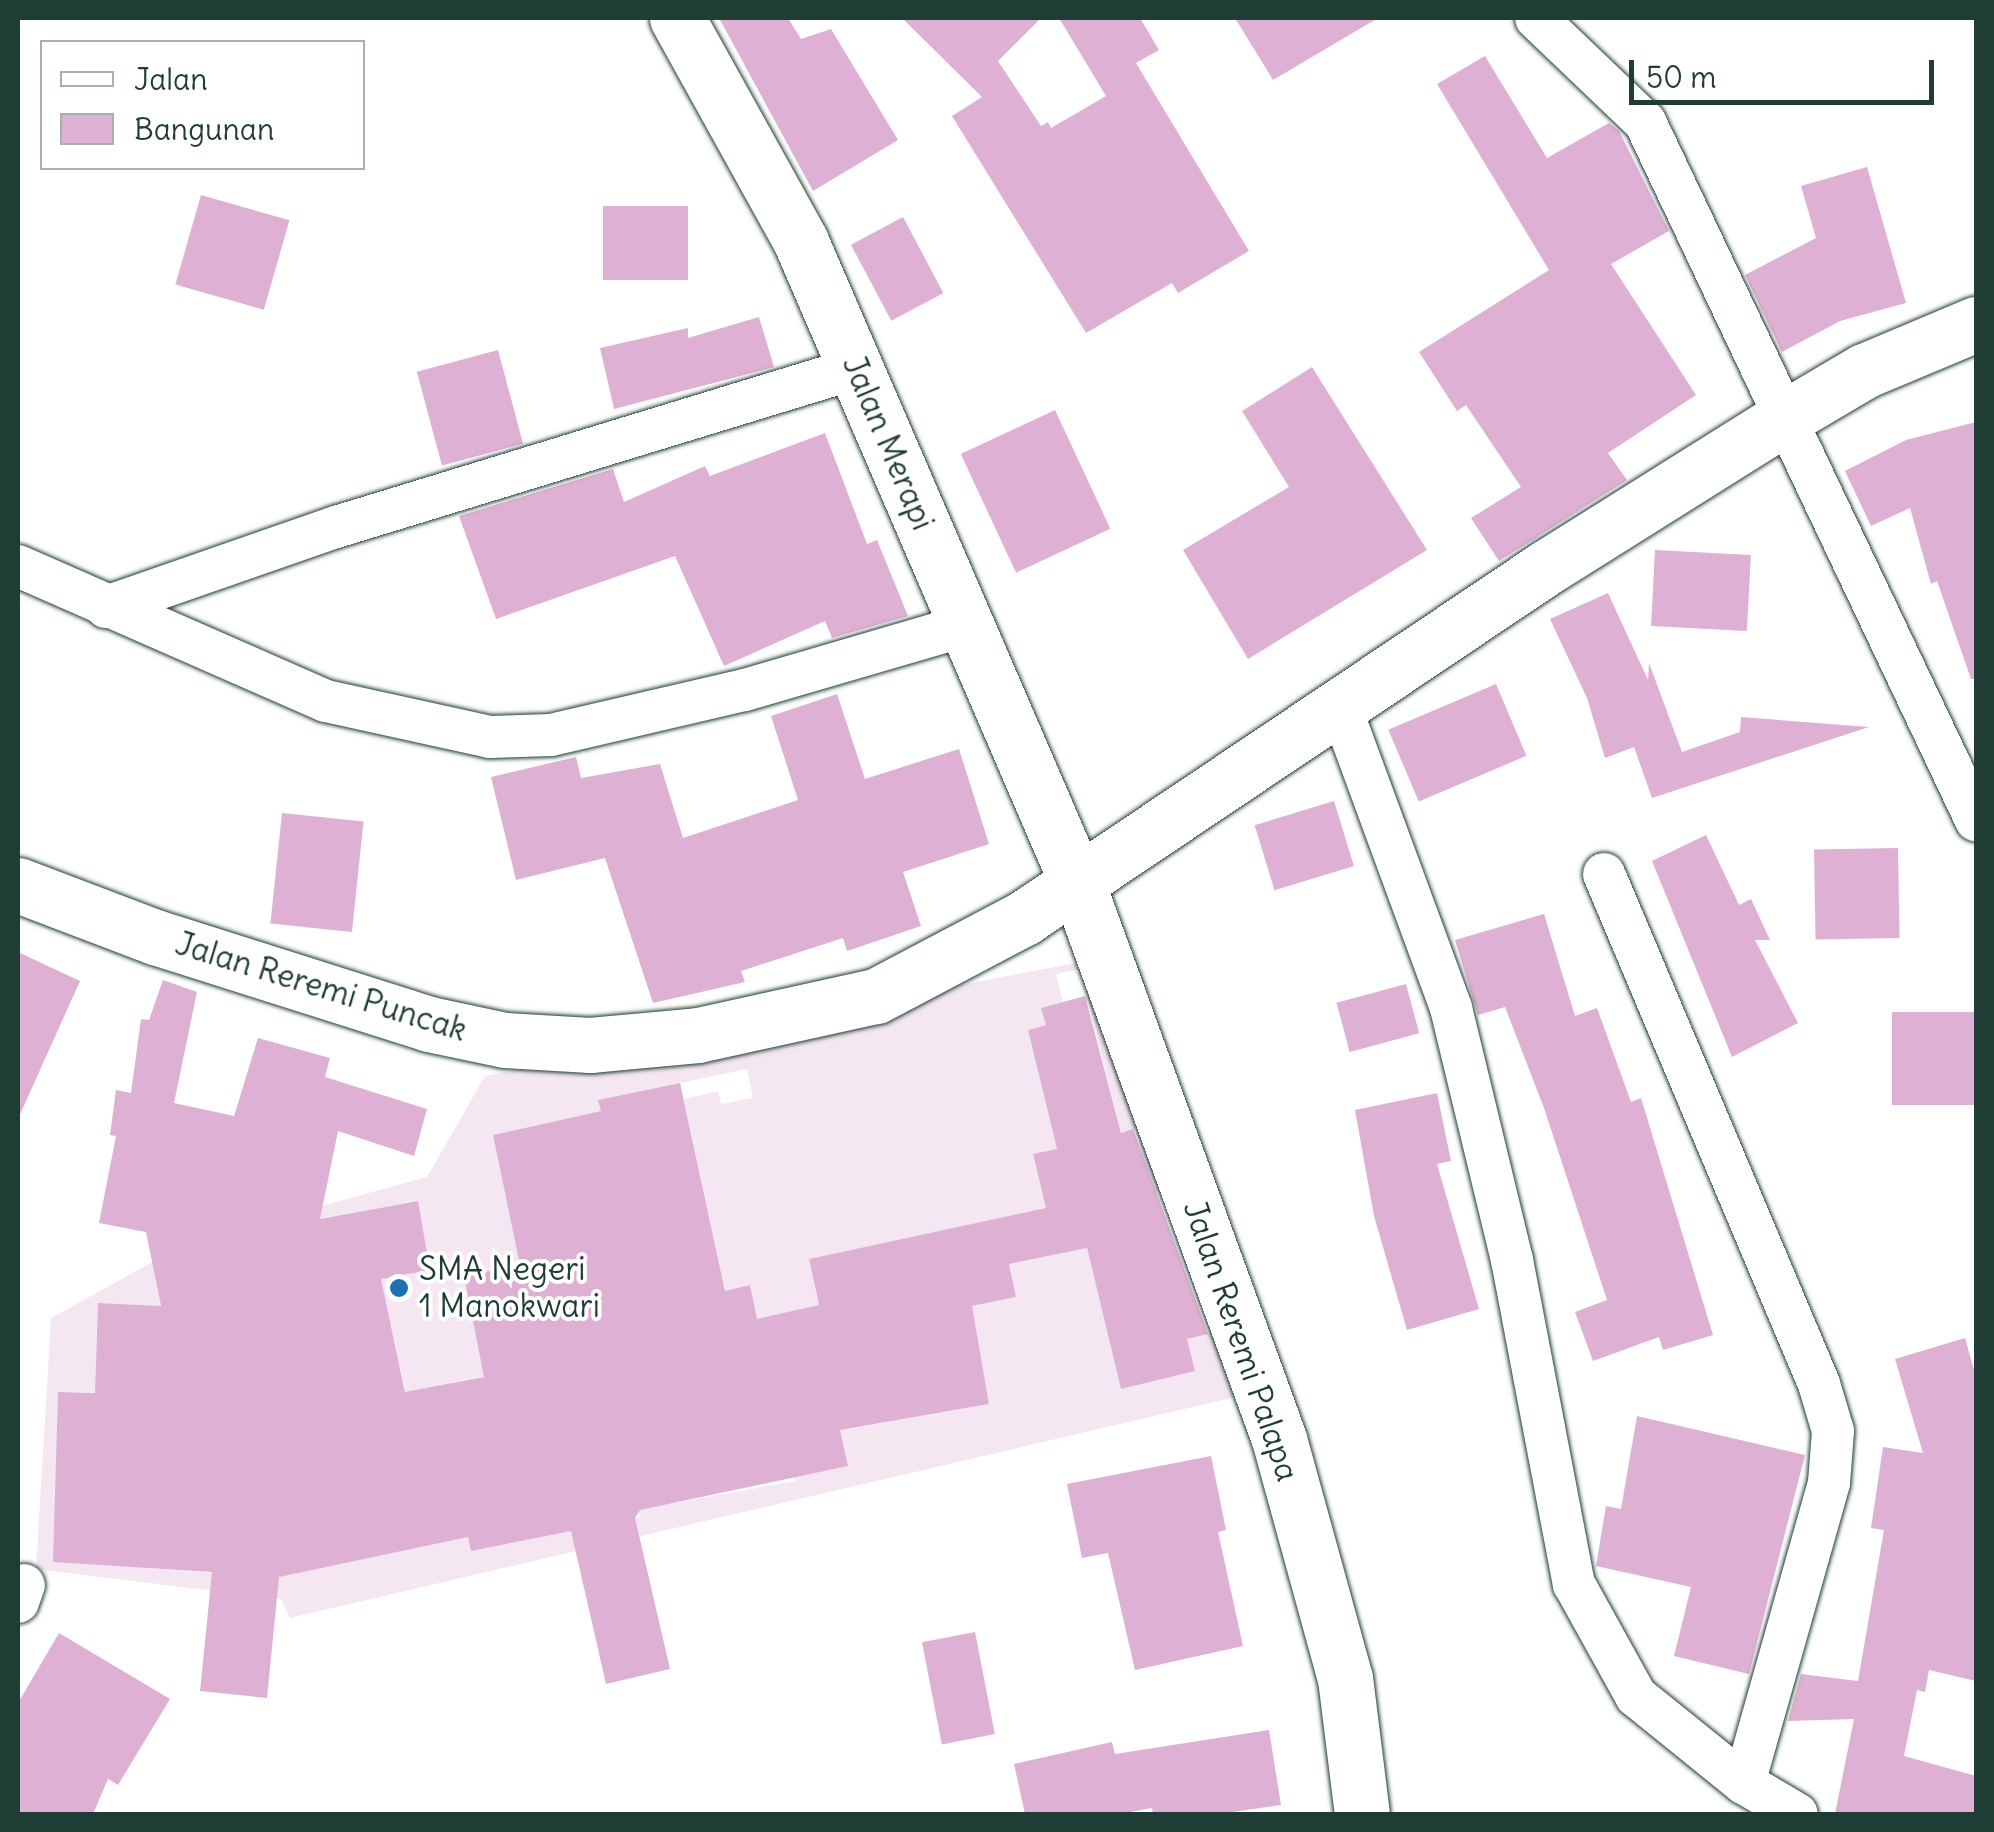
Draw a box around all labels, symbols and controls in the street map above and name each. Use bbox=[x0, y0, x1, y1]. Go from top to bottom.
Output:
legend bbox=[40, 40, 365, 170]
scale bar bbox=[1634, 40, 1939, 102]
text: 50 m bbox=[1646, 58, 1716, 96]
text: Jalan bbox=[134, 60, 208, 98]
text: Bangunan bbox=[134, 110, 274, 148]
street label: Jalan Merapi bbox=[834, 350, 942, 536]
street label: Jalan Reremi Puncak bbox=[171, 924, 471, 1050]
street label: Jalan Reremi Palapa bbox=[1175, 1196, 1307, 1486]
place label: SMA Negeri 1 Manokwari bbox=[419, 1251, 600, 1326]
marker: SMA Negeri 1 Manokwari bbox=[388, 1277, 410, 1299]

